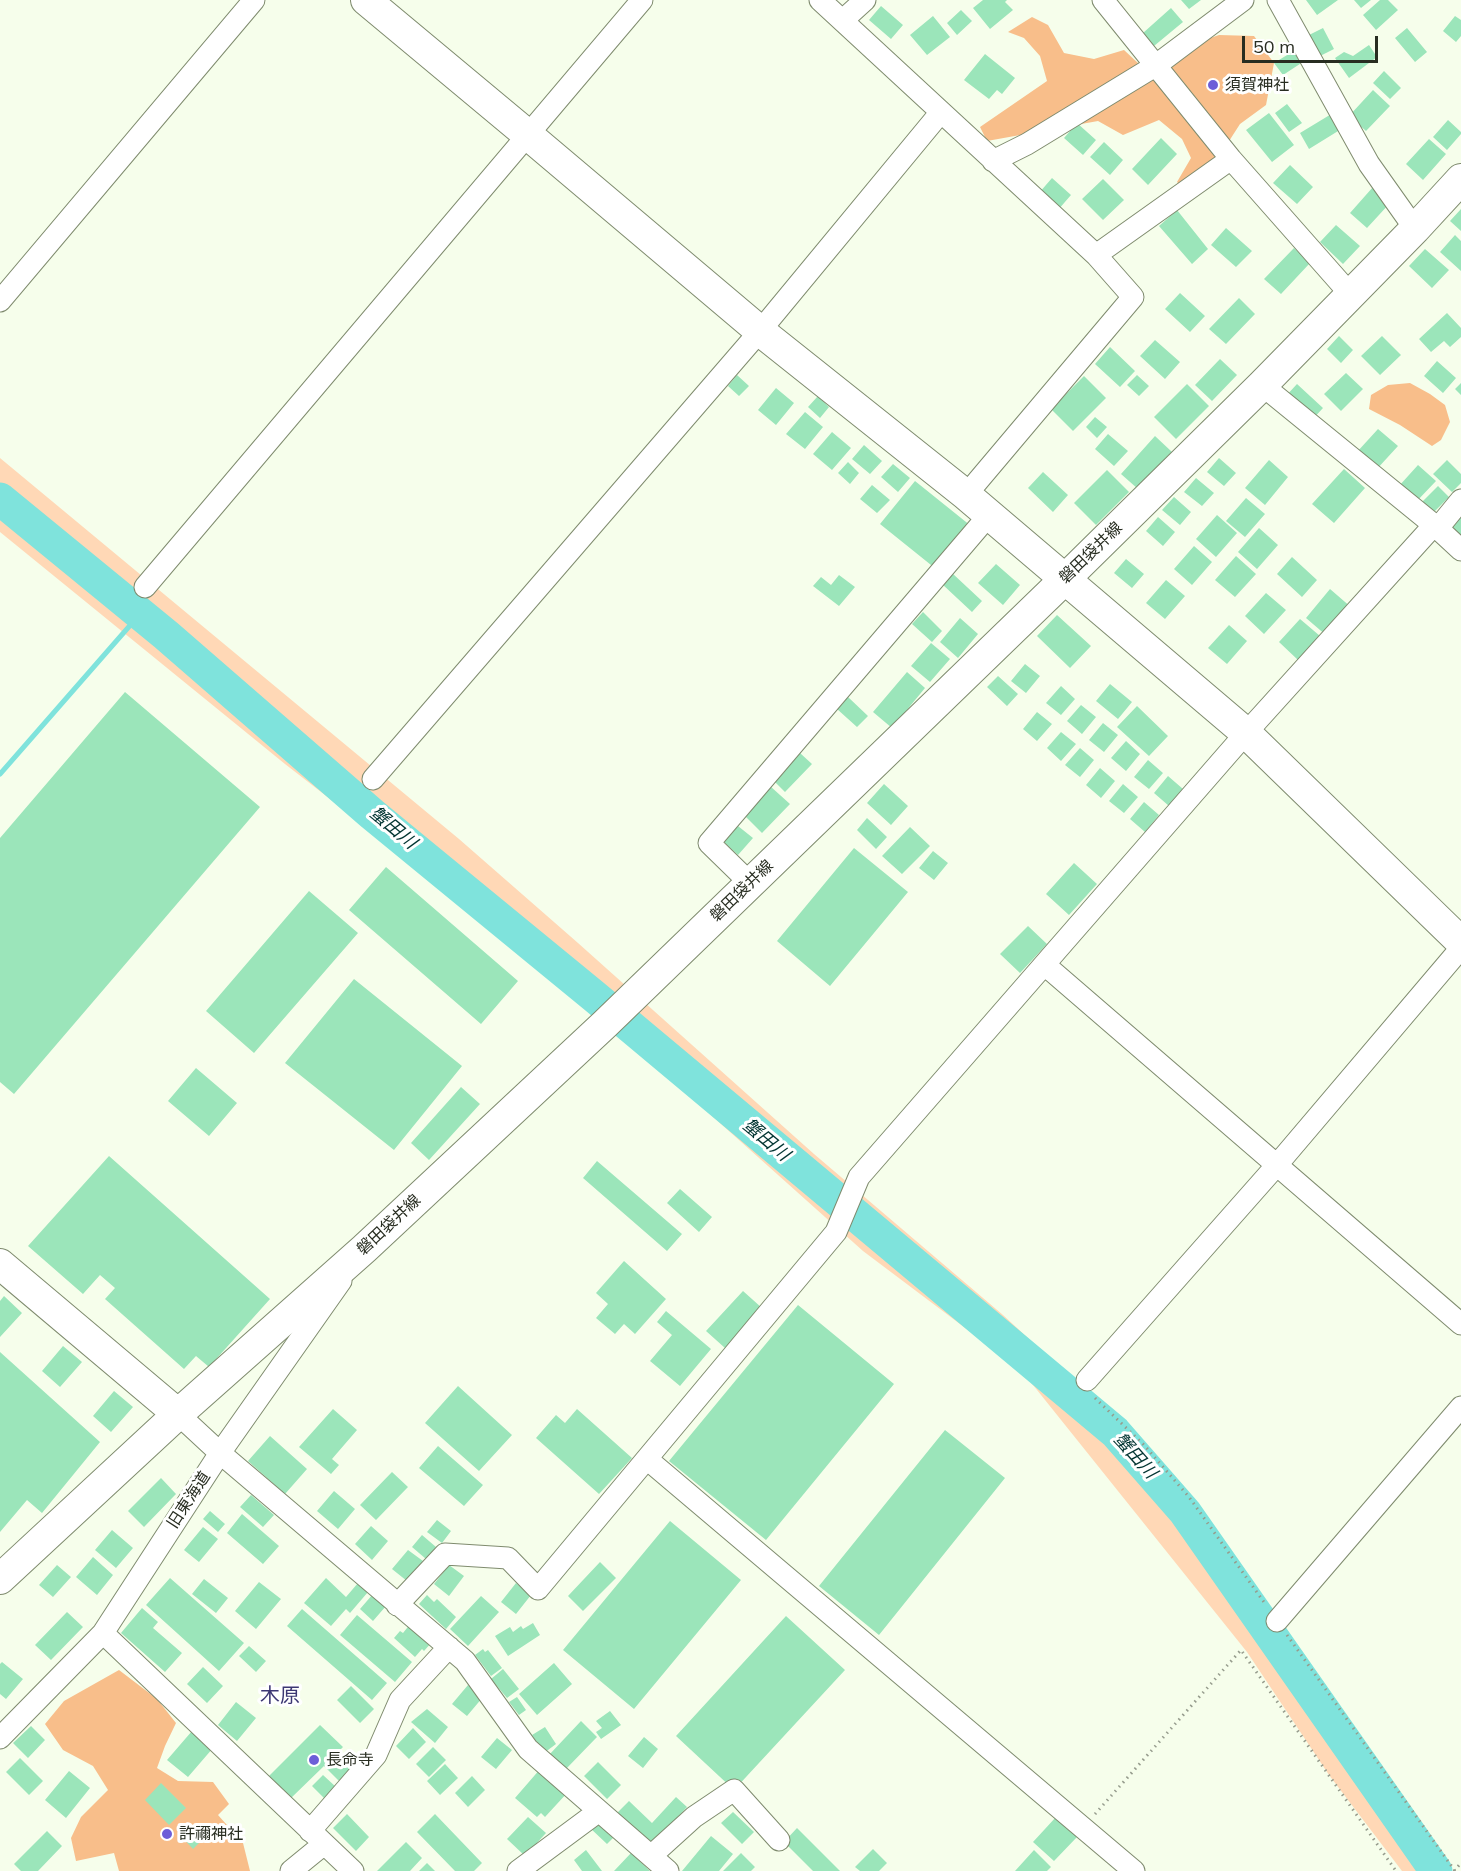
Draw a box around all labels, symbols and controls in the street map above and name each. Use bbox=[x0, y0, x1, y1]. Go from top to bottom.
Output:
scale bar bbox=[1245, 24, 1382, 62]
text: 50 m bbox=[1253, 35, 1295, 58]
place label: 須賀神社 bbox=[1225, 75, 1289, 95]
marker: 須賀神社 bbox=[1206, 78, 1220, 92]
street label: 磐田袋井線 bbox=[1056, 518, 1126, 588]
water label: 蟹田川 bbox=[365, 802, 421, 854]
street label: 磐田袋井線 bbox=[707, 856, 777, 926]
water label: 蟹田川 bbox=[738, 1114, 794, 1166]
street label: 磐田袋井線 bbox=[353, 1191, 425, 1259]
water label: 蟹田川 bbox=[1109, 1429, 1161, 1483]
street label: 旧東海道 bbox=[164, 1468, 214, 1532]
district label: 木原 bbox=[260, 1684, 300, 1708]
place label: 長命寺 bbox=[326, 1750, 374, 1770]
marker: 長命寺 bbox=[307, 1753, 321, 1767]
place label: 許禰神社 bbox=[179, 1824, 243, 1844]
marker: 許禰神社 bbox=[160, 1827, 174, 1841]

